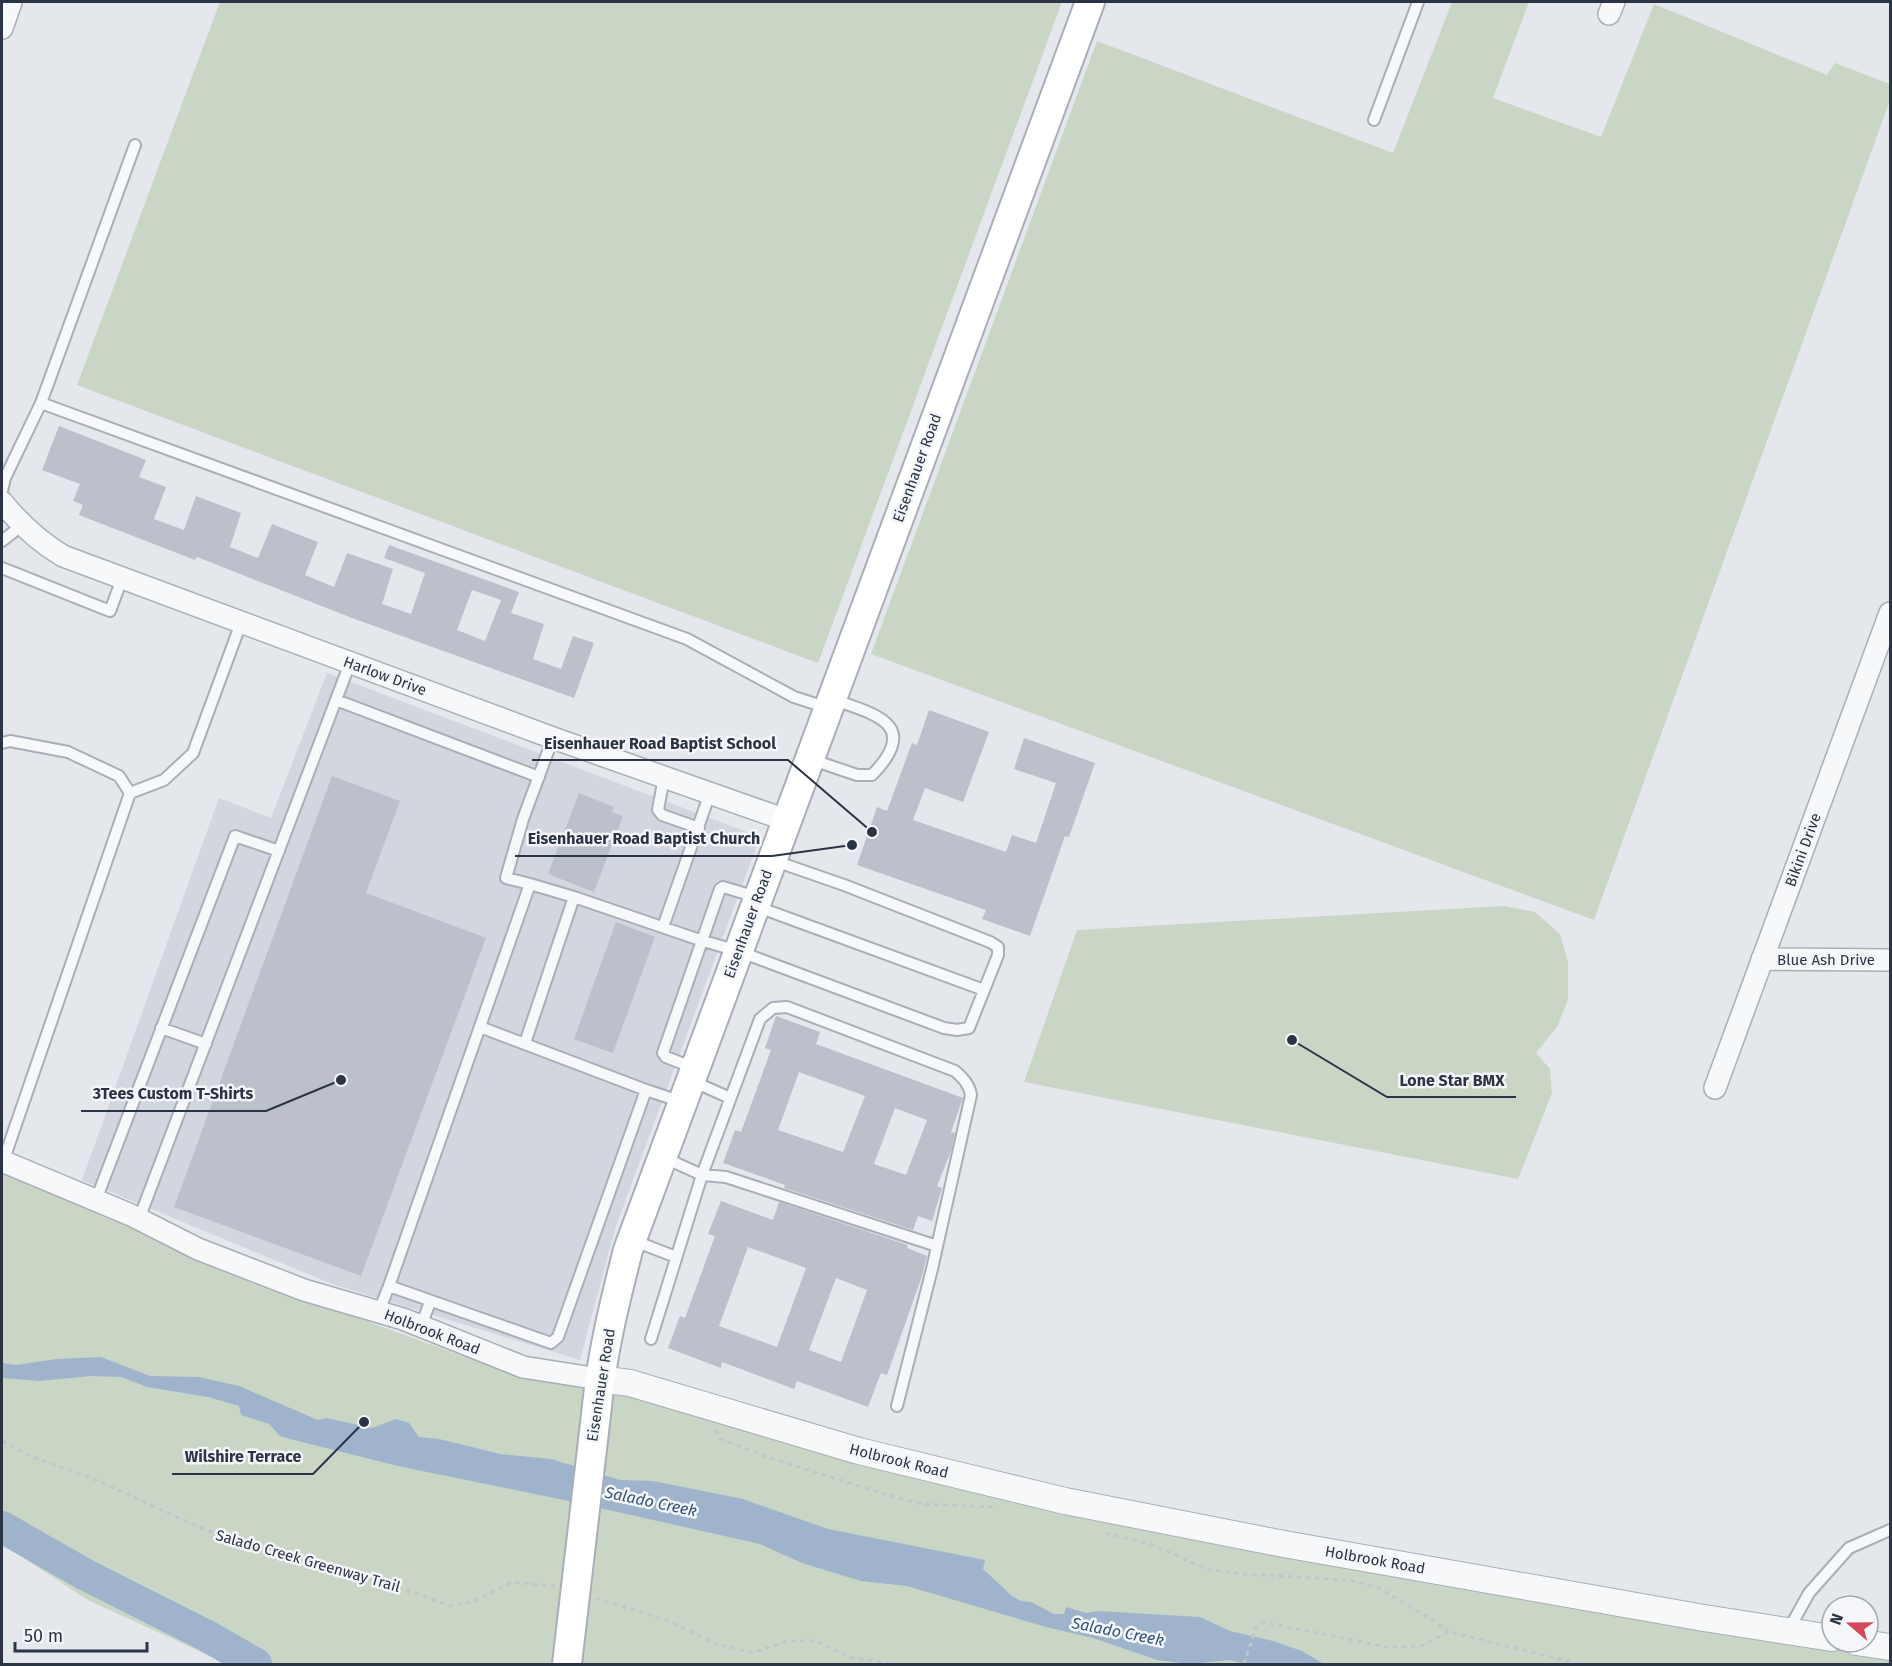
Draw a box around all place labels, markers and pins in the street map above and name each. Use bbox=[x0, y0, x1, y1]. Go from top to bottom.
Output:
callout: Eisenhauer Road Baptist School bbox=[532, 726, 788, 760]
callout: Eisenhauer Road Baptist Church bbox=[515, 822, 772, 856]
callout: Lone Star BMX bbox=[1387, 1063, 1516, 1097]
callout: 3Tees Custom T-Shirts bbox=[81, 1077, 266, 1111]
callout: Wilshire Terrace bbox=[172, 1440, 313, 1474]

